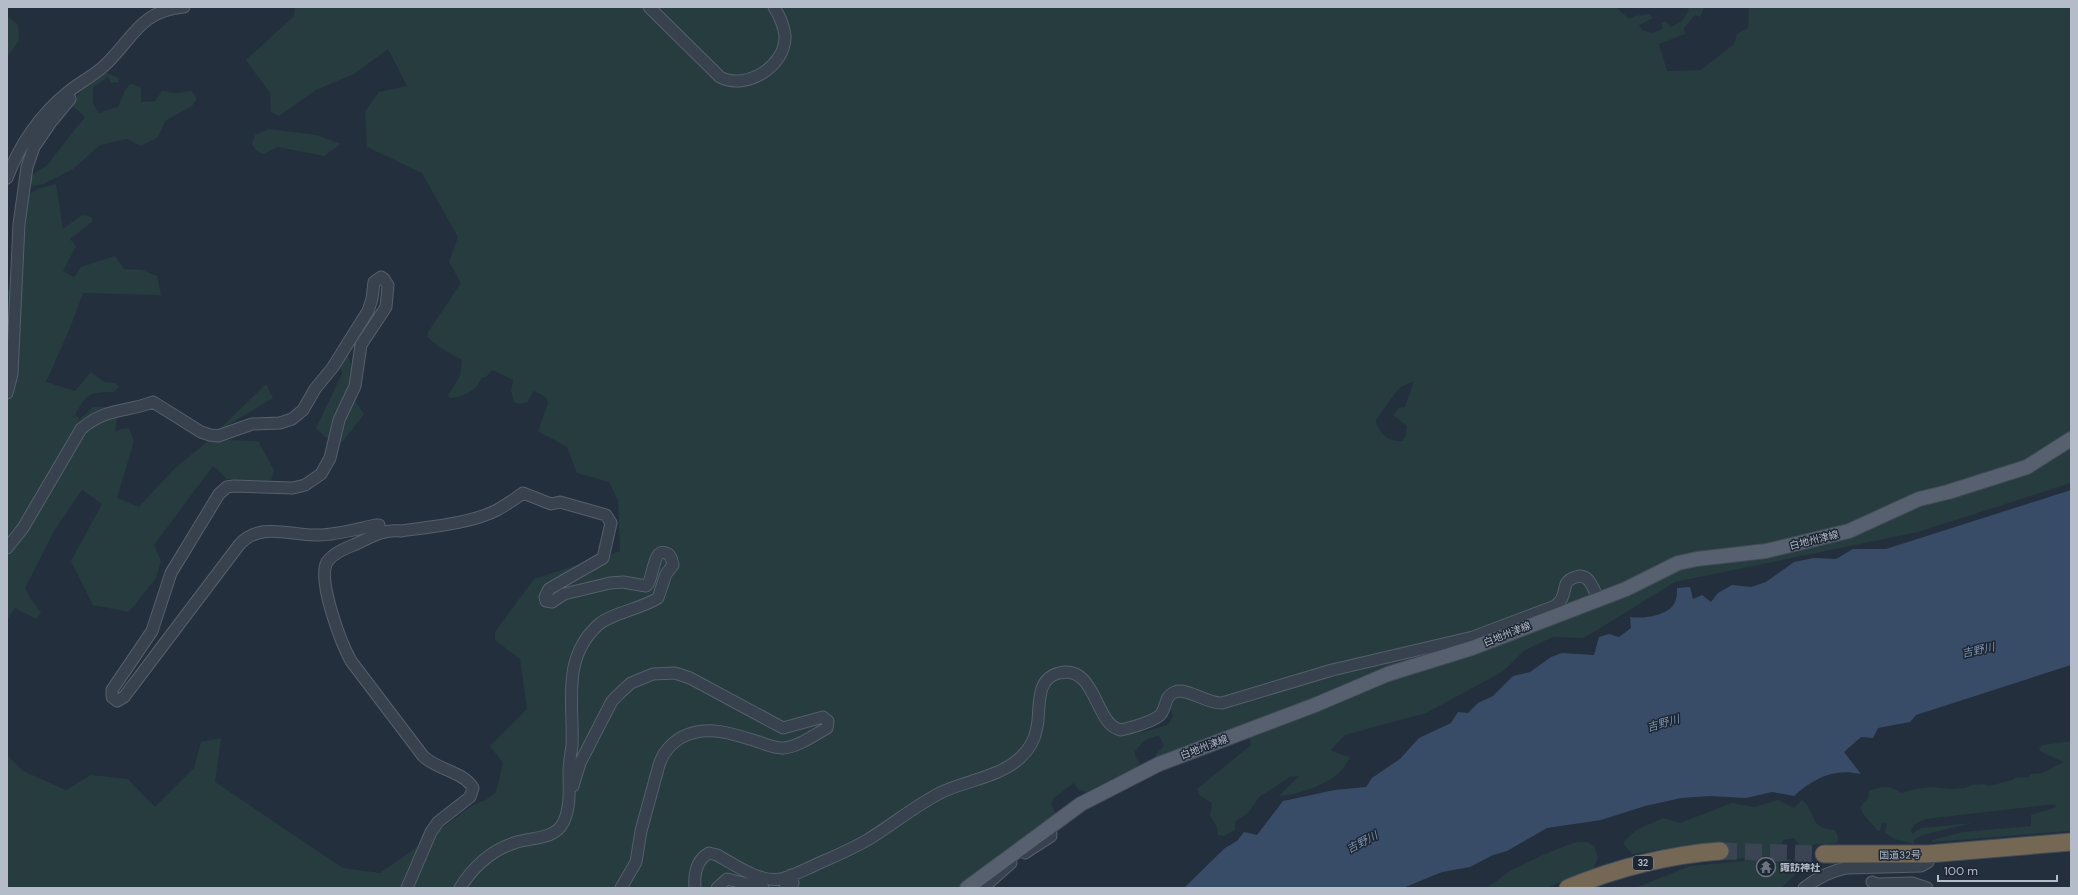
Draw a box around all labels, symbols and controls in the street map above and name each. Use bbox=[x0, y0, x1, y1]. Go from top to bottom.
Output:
street label: 白地州津線 bbox=[1788, 528, 1840, 552]
street label: 白地州津線 bbox=[1481, 619, 1533, 649]
water label: 吉野川 bbox=[1960, 640, 1997, 660]
water label: 吉野川 bbox=[1645, 711, 1682, 734]
street label: 白地州津線 bbox=[1178, 732, 1230, 762]
water label: 吉野川 bbox=[1344, 828, 1381, 856]
street label: 国道32号 bbox=[1879, 848, 1921, 862]
road number: 32 bbox=[1633, 856, 1653, 870]
temple icon: 諏訪神社 bbox=[1755, 856, 1777, 878]
scale bar bbox=[1938, 857, 2057, 883]
place label: 諏訪神社 bbox=[1780, 861, 1821, 874]
text: 100 m bbox=[1944, 863, 1978, 879]

